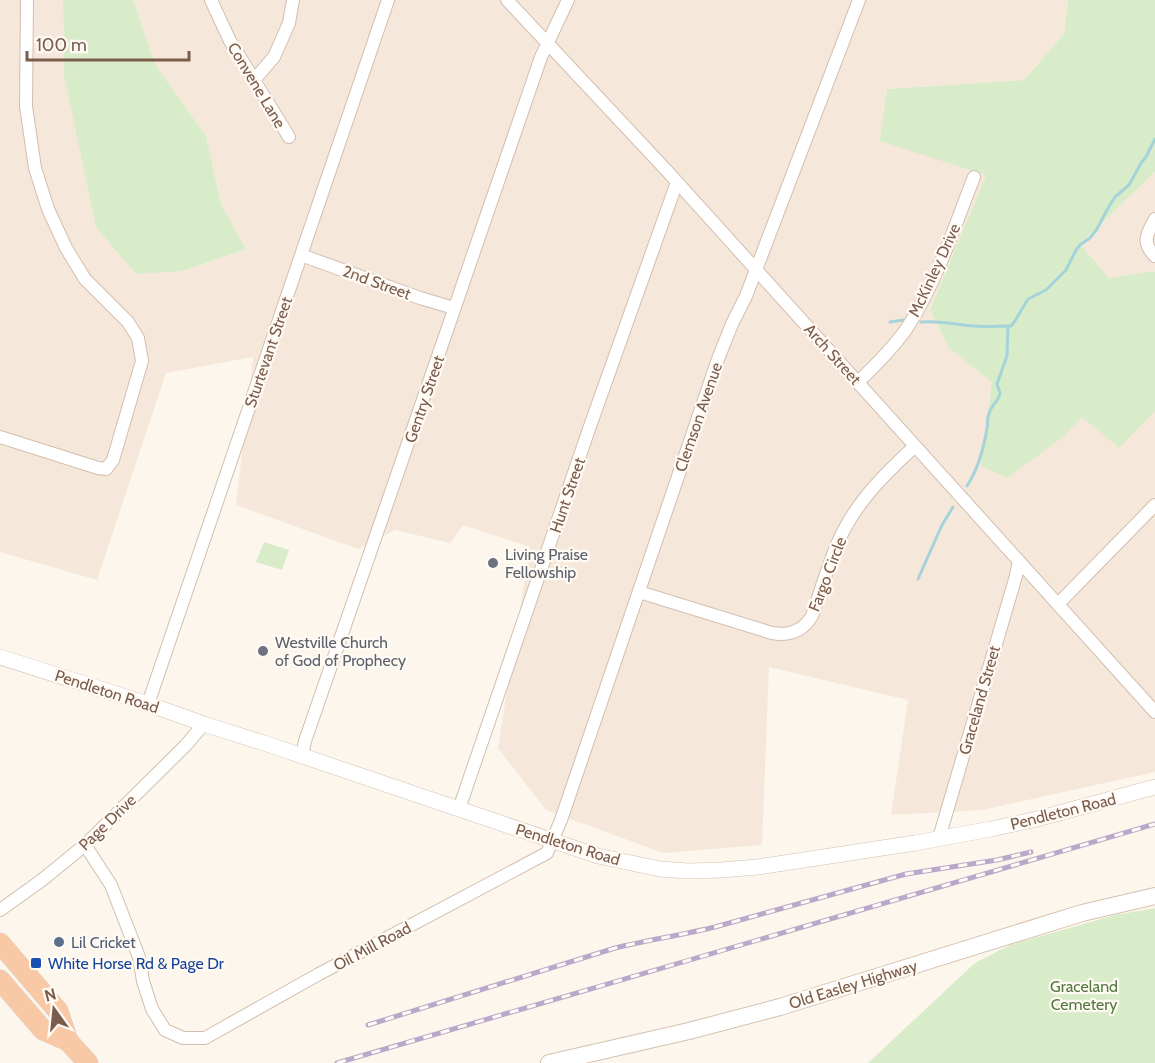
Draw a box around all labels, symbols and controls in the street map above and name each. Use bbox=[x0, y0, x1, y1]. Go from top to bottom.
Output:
scale bar bbox=[27, 24, 189, 62]
text: 100 m bbox=[36, 34, 87, 56]
street label: Convene Lane bbox=[224, 39, 290, 132]
street label: McKinley Drive bbox=[904, 220, 964, 320]
street label: 2nd Street bbox=[340, 261, 414, 304]
street label: Sturtevant Street bbox=[241, 294, 296, 410]
street label: Arch Street bbox=[800, 320, 865, 389]
street label: Gentry Street bbox=[401, 353, 448, 445]
street label: Clemson Avenue bbox=[671, 360, 726, 474]
street label: Hunt Street bbox=[546, 454, 589, 535]
street label: Fargo Circle bbox=[805, 534, 850, 614]
place label: Living Praise Fellowship bbox=[505, 545, 588, 582]
marker: Living Praise Fellowship bbox=[486, 556, 500, 570]
place label: Westville Church of God of Prophecy bbox=[275, 633, 406, 670]
street label: Graceland Street bbox=[955, 643, 1004, 757]
marker: Westville Church of God of Prophecy bbox=[256, 644, 270, 658]
street label: Pendleton Road bbox=[52, 666, 161, 717]
street label: Pendleton Road bbox=[1008, 789, 1118, 834]
street label: Page Drive bbox=[75, 790, 140, 854]
street label: Pendleton Road bbox=[513, 820, 622, 869]
street label: Oil Mill Road bbox=[330, 918, 414, 975]
place label: Lil Cricket bbox=[71, 933, 136, 952]
marker: Lil Cricket bbox=[52, 935, 66, 949]
place label: White Horse Rd & Page Dr bbox=[48, 954, 225, 973]
marker: White Horse Rd & Page Dr bbox=[29, 956, 43, 970]
street label: Old Easley Highway bbox=[787, 956, 920, 1013]
park label: Graceland Cemetery bbox=[1050, 977, 1118, 1014]
north arrow bbox=[24, 979, 84, 1039]
text: N bbox=[42, 984, 58, 1006]

